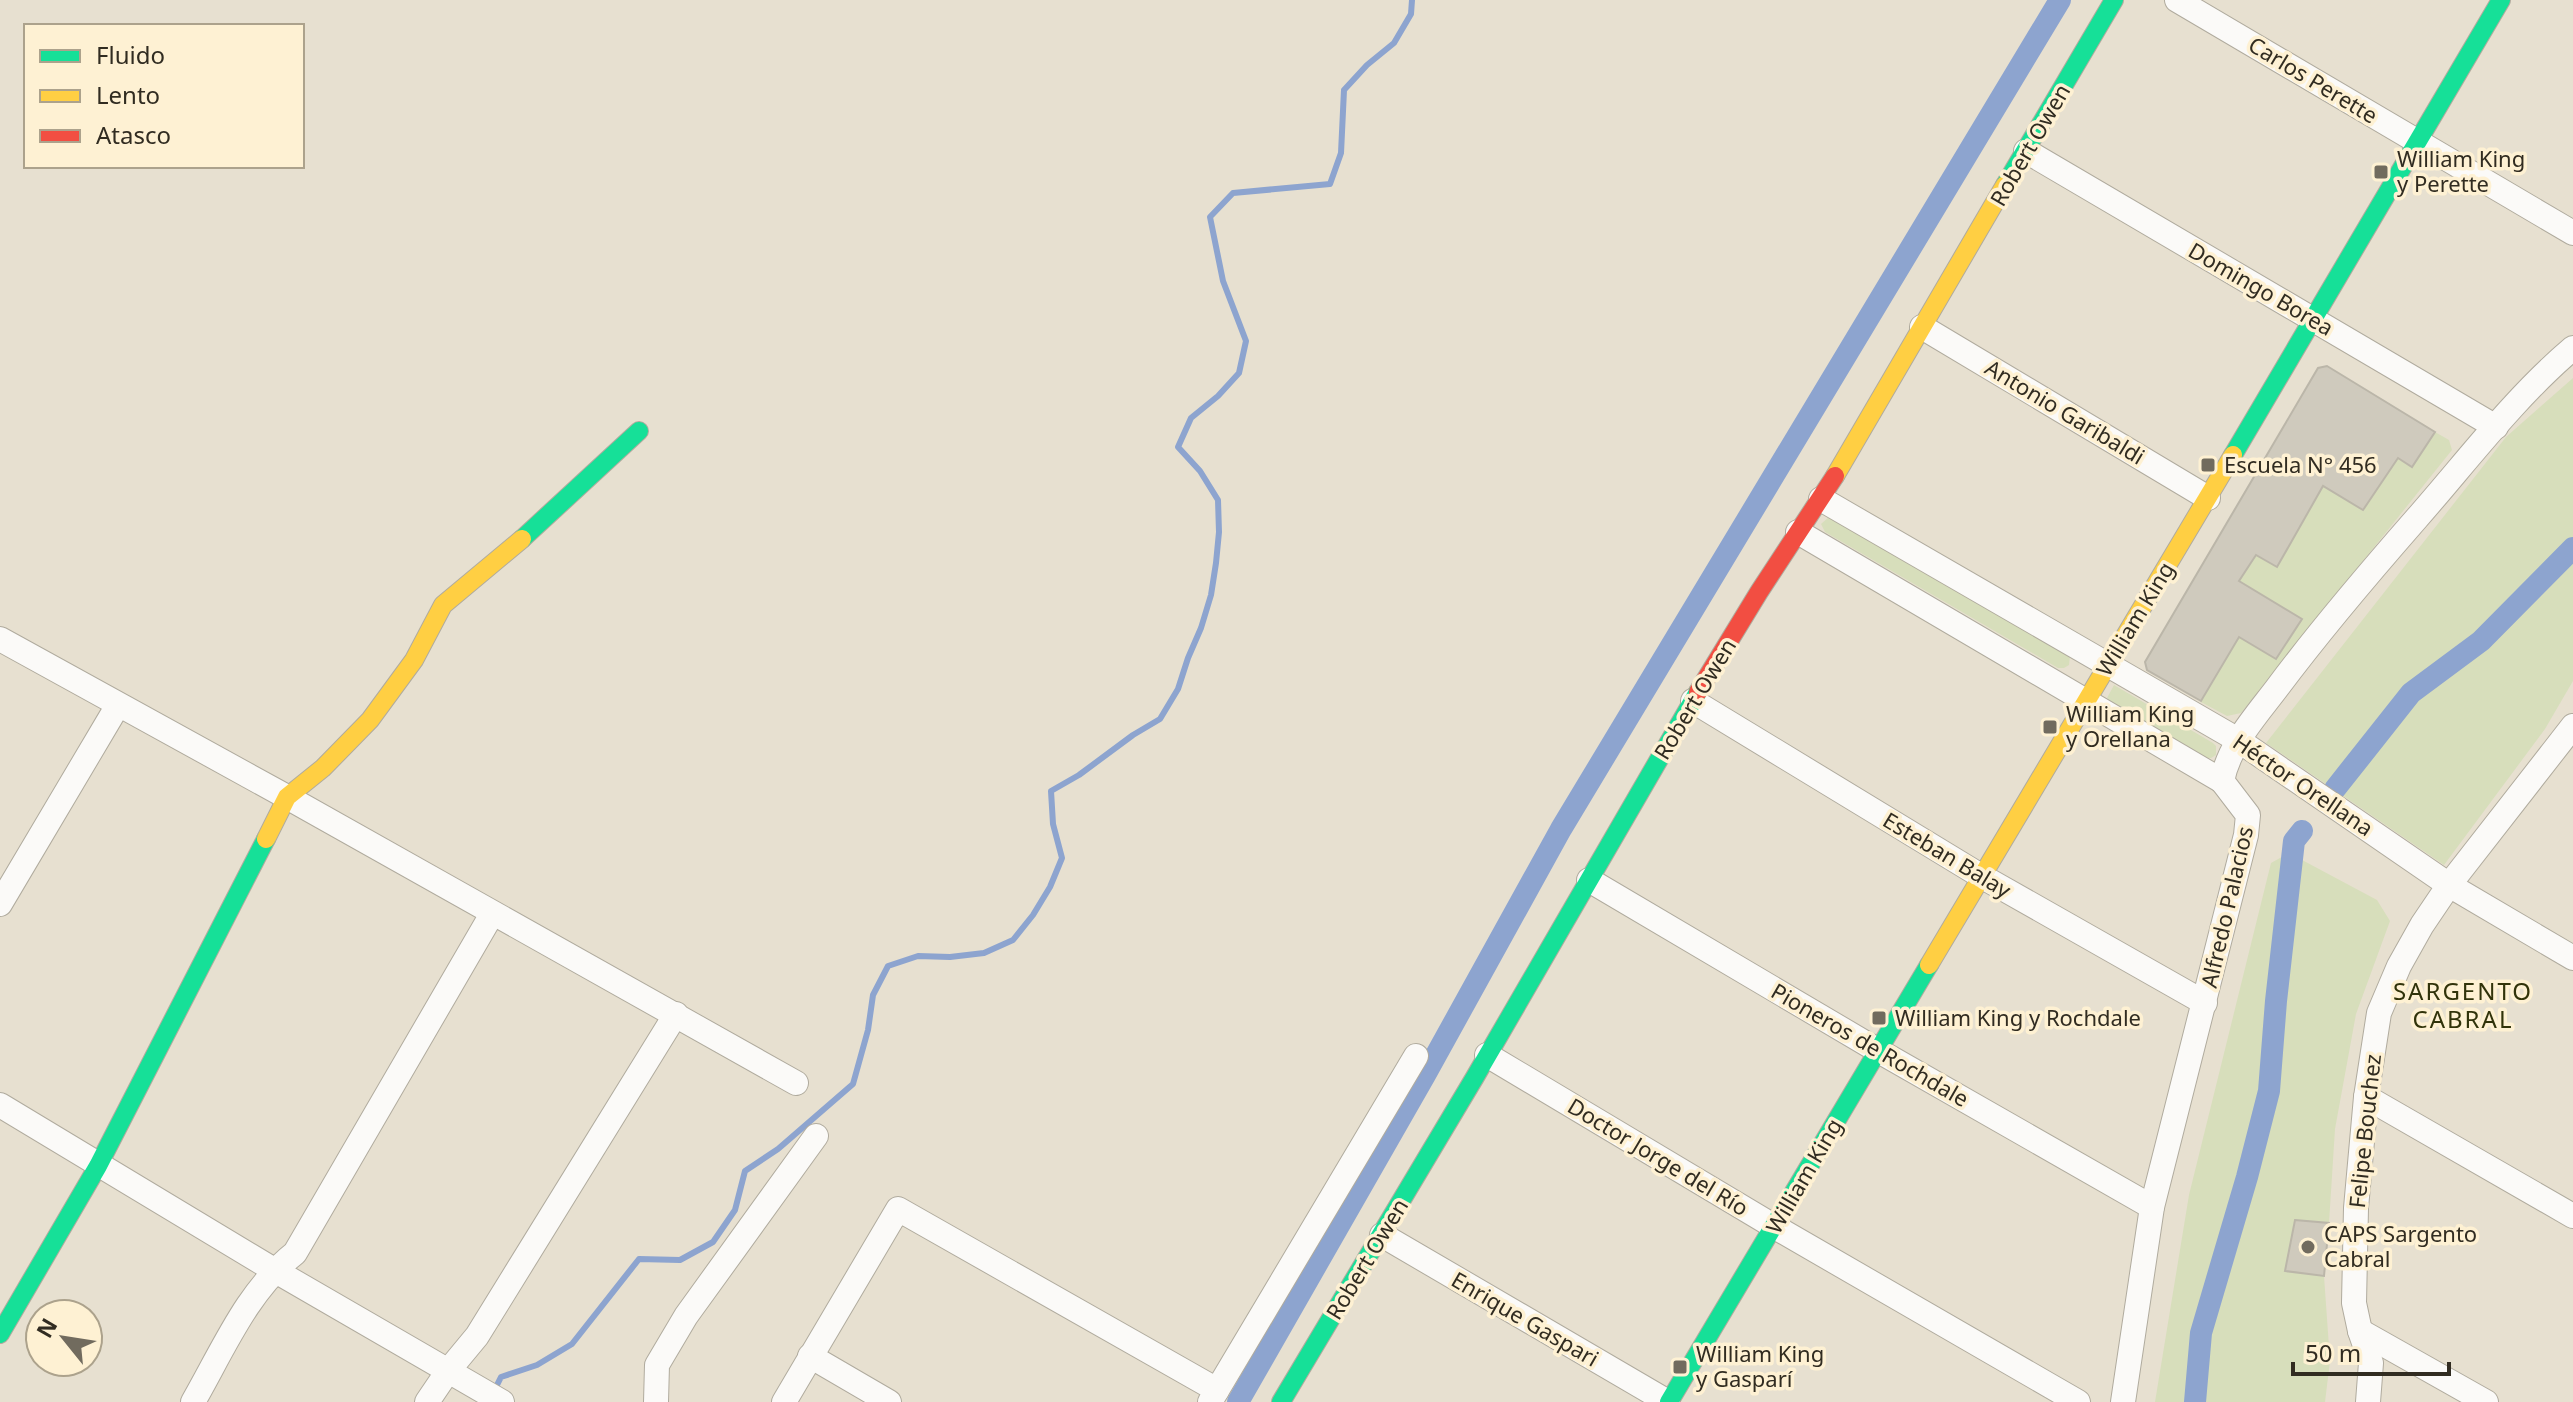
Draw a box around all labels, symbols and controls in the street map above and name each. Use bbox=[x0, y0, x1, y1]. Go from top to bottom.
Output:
legend bbox=[24, 24, 304, 168]
street label: Carlos Perette bbox=[2243, 29, 2384, 130]
text: Fluido bbox=[96, 38, 165, 71]
text: Lento bbox=[96, 78, 160, 111]
street label: Robert Owen bbox=[1982, 78, 2076, 211]
text: Atasco bbox=[96, 118, 171, 151]
place label: William King y Perette bbox=[2397, 143, 2525, 198]
marker: William King y Perette bbox=[2372, 163, 2390, 181]
street label: Domingo Borea bbox=[2184, 234, 2339, 342]
street label: Antonio Garibaldi bbox=[1980, 352, 2151, 471]
place label: Escuela N° 456 bbox=[2224, 449, 2377, 479]
marker: Escuela N° 456 bbox=[2199, 456, 2217, 474]
street label: William King bbox=[2088, 556, 2180, 681]
street label: Robert Owen bbox=[1646, 632, 1742, 765]
place label: William King y Orellana bbox=[2066, 698, 2194, 753]
marker: William King y Orellana bbox=[2041, 718, 2059, 736]
street label: Héctor Orellana bbox=[2228, 726, 2380, 842]
street label: Esteban Balay bbox=[1878, 804, 2018, 905]
street label: Alfredo Palacios bbox=[2193, 823, 2259, 990]
district label: SARGENTO CABRAL bbox=[2393, 974, 2533, 1035]
street label: Pioneros de Rochdale bbox=[1766, 975, 1975, 1113]
place label: William King y Rochdale bbox=[1895, 1002, 2141, 1032]
marker: William King y Rochdale bbox=[1870, 1009, 1888, 1027]
street label: Felipe Bouchez bbox=[2341, 1052, 2387, 1209]
street label: Doctor Jorge del Río bbox=[1563, 1090, 1754, 1222]
street label: William King bbox=[1758, 1112, 1848, 1239]
street label: Robert Owen bbox=[1318, 1192, 1414, 1325]
place label: CAPS Sargento Cabral bbox=[2324, 1218, 2477, 1273]
marker: CAPS Sargento Cabral bbox=[2299, 1238, 2317, 1256]
street label: Enrique Gaspari bbox=[1446, 1264, 1605, 1372]
north arrow bbox=[24, 1298, 104, 1378]
text: N bbox=[28, 1312, 63, 1343]
scale bar bbox=[2293, 1326, 2449, 1376]
text: 50 m bbox=[2305, 1336, 2361, 1369]
place label: William King y Gasparí bbox=[1696, 1338, 1824, 1393]
marker: William King y Gasparí bbox=[1671, 1358, 1689, 1376]

